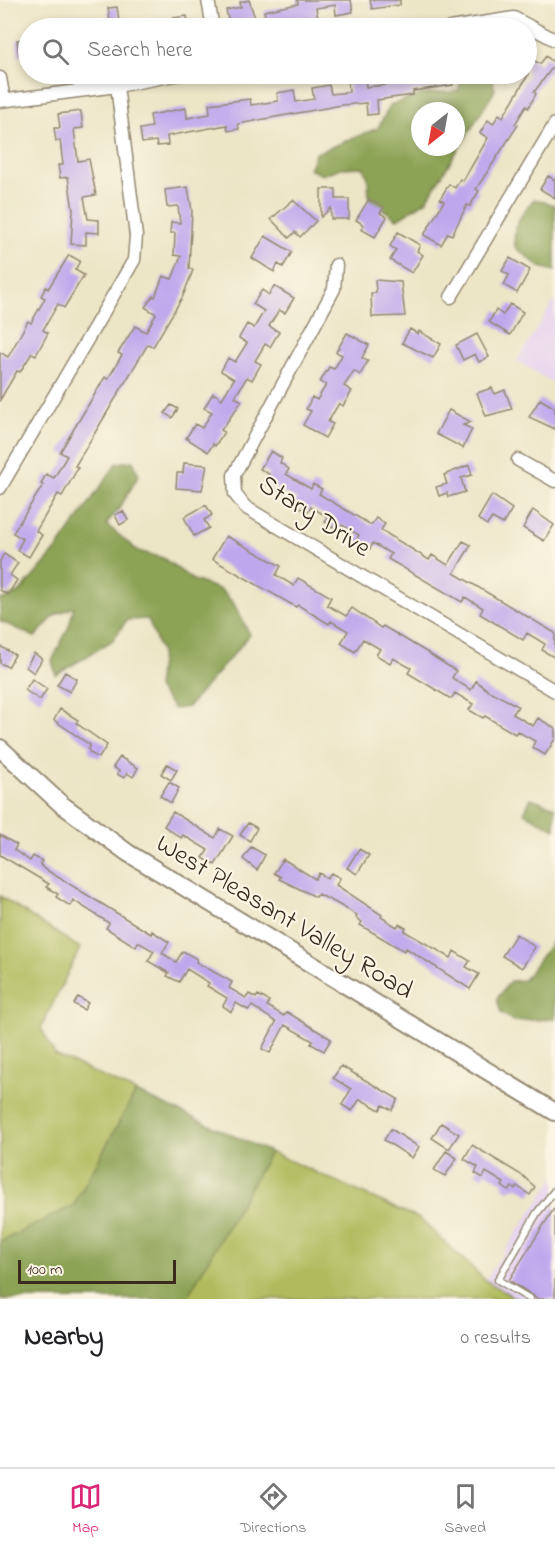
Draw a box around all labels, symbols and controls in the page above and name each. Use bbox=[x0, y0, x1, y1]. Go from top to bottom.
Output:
search box bbox=[18, 18, 537, 84]
icon: search bbox=[39, 35, 72, 68]
text: Search here bbox=[87, 35, 192, 67]
north arrow bbox=[411, 102, 465, 156]
street label: Stary Drive bbox=[250, 466, 379, 569]
street label: West Pleasant Valley Road bbox=[148, 826, 420, 1010]
scale bar bbox=[18, 1257, 176, 1284]
text: 100 m bbox=[27, 1258, 62, 1282]
text: Nearby bbox=[24, 1319, 103, 1357]
text: 0 results bbox=[460, 1324, 531, 1353]
tab: Map bbox=[69, 1480, 102, 1540]
tab: Directions bbox=[240, 1480, 306, 1540]
tab: Saved bbox=[444, 1480, 486, 1540]

